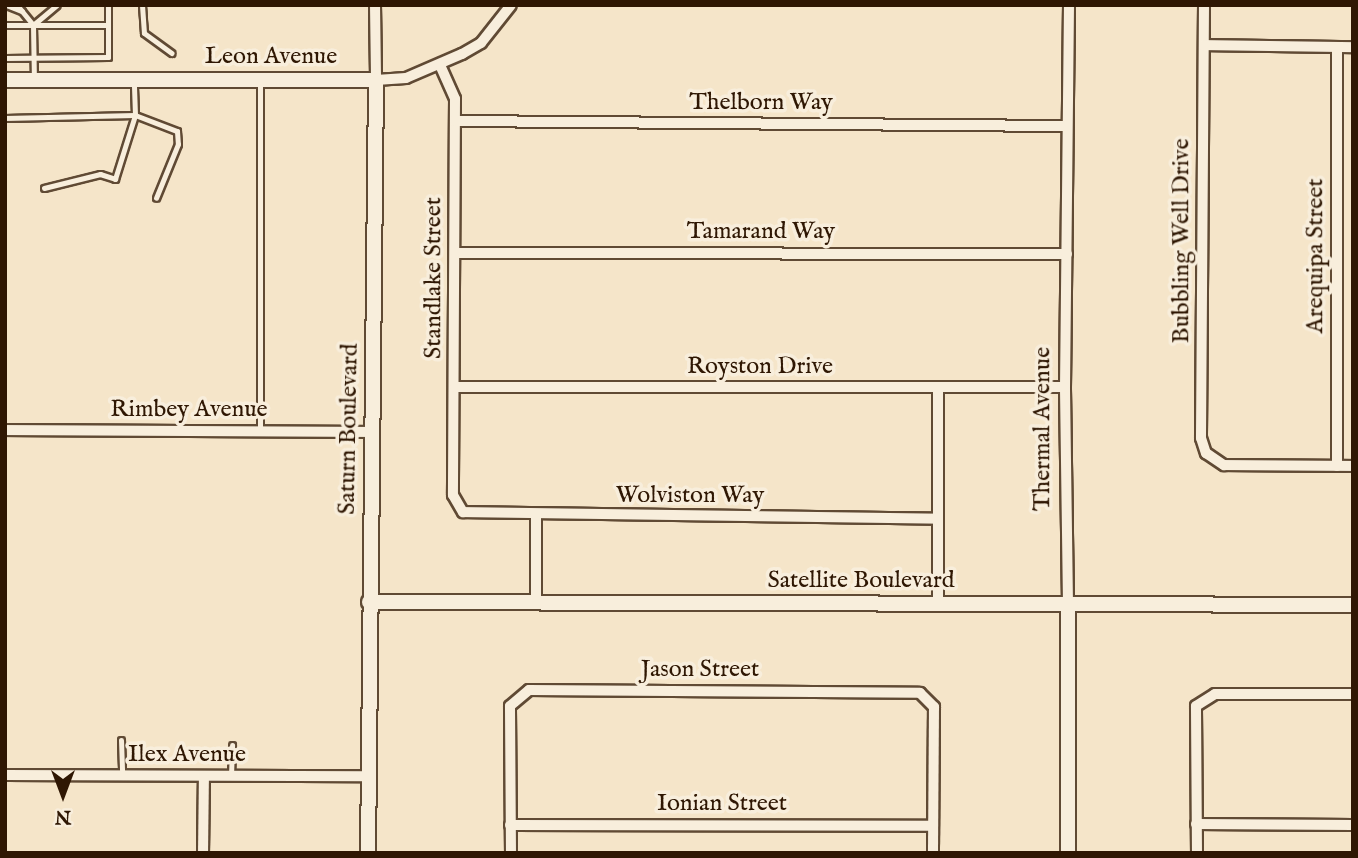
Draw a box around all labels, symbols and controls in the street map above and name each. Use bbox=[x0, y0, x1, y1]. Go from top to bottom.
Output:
street label: Leon Avenue bbox=[205, 43, 337, 71]
street label: Thelborn Way bbox=[689, 89, 833, 117]
street label: Bubbling Well Drive bbox=[1168, 139, 1196, 343]
street label: Arequipa Street bbox=[1302, 179, 1330, 333]
street label: Standlake Street bbox=[420, 197, 448, 359]
street label: Tamarand Way bbox=[687, 218, 835, 246]
street label: Saturn Boulevard bbox=[333, 343, 365, 515]
street label: Thermal Avenue bbox=[1029, 347, 1057, 511]
street label: Royston Drive bbox=[687, 353, 833, 381]
street label: Rimbey Avenue bbox=[110, 396, 268, 424]
street label: Wolviston Way bbox=[616, 482, 764, 510]
street label: Satellite Boulevard bbox=[767, 567, 955, 595]
street label: Jason Street bbox=[641, 656, 759, 684]
street label: Ilex Avenue bbox=[128, 741, 246, 769]
north arrow bbox=[28, 760, 98, 830]
street label: Ionian Street bbox=[657, 790, 787, 818]
text: N bbox=[55, 804, 71, 828]

